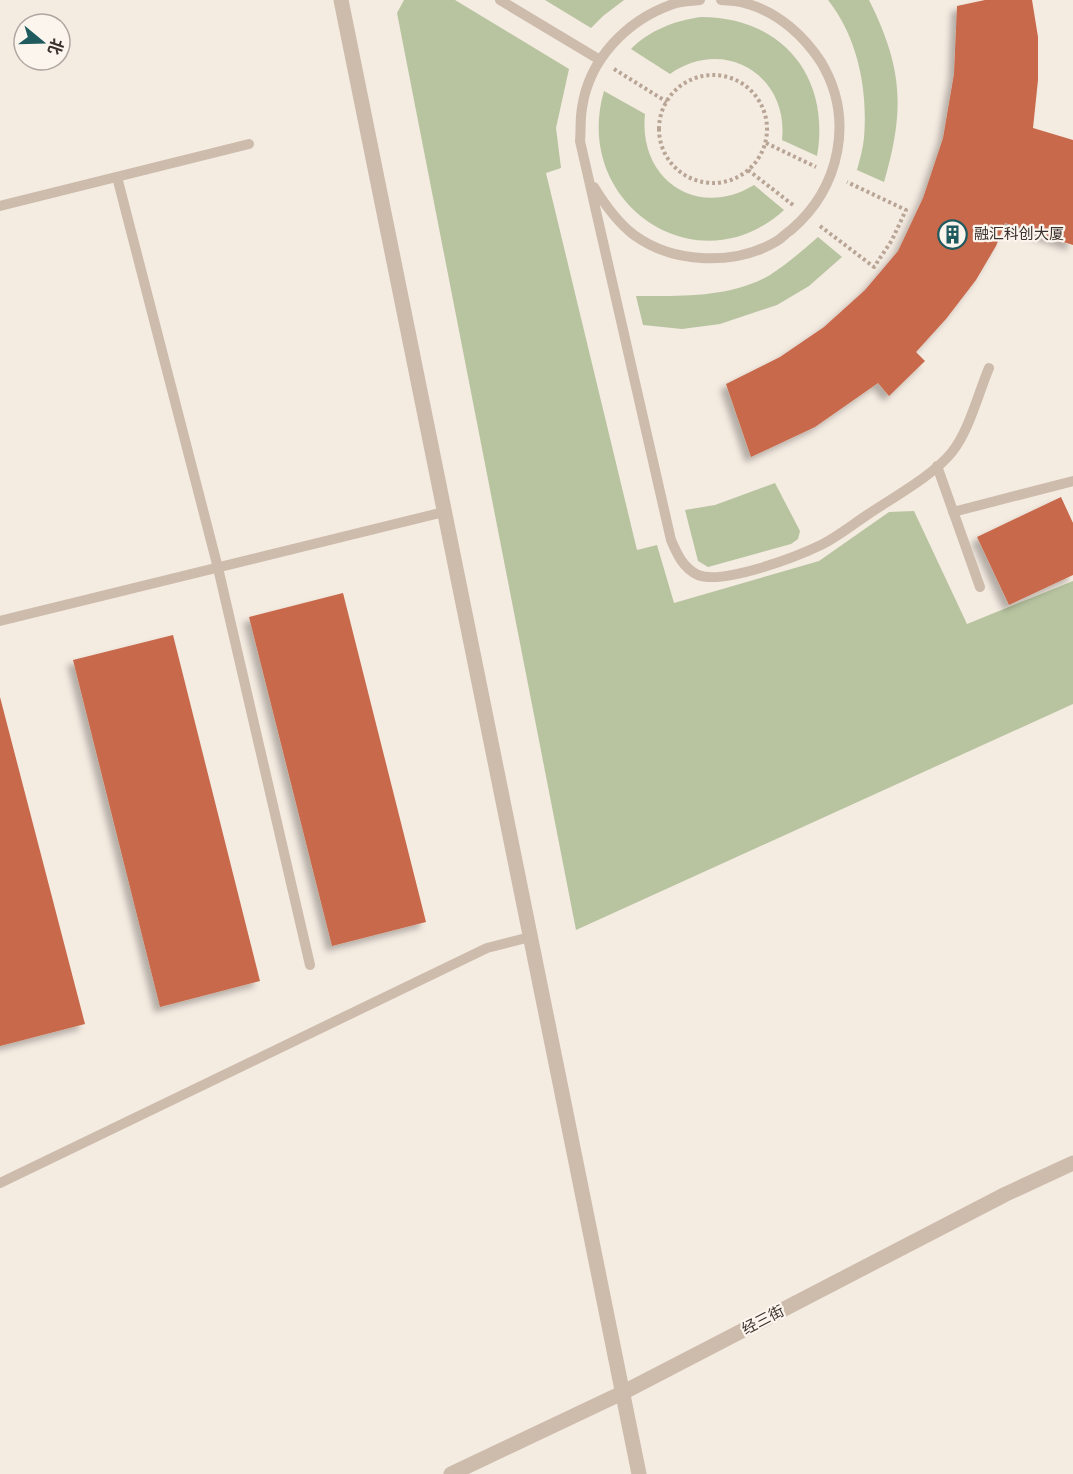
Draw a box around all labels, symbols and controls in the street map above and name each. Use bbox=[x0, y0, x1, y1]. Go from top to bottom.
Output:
north arrow bbox=[12, 12, 72, 72]
text: 北 bbox=[44, 36, 67, 57]
building icon: 融汇科创大厦 bbox=[937, 218, 969, 250]
place label: 融汇科创大厦 bbox=[974, 225, 1064, 243]
street label: 经三街 bbox=[739, 1302, 787, 1338]

